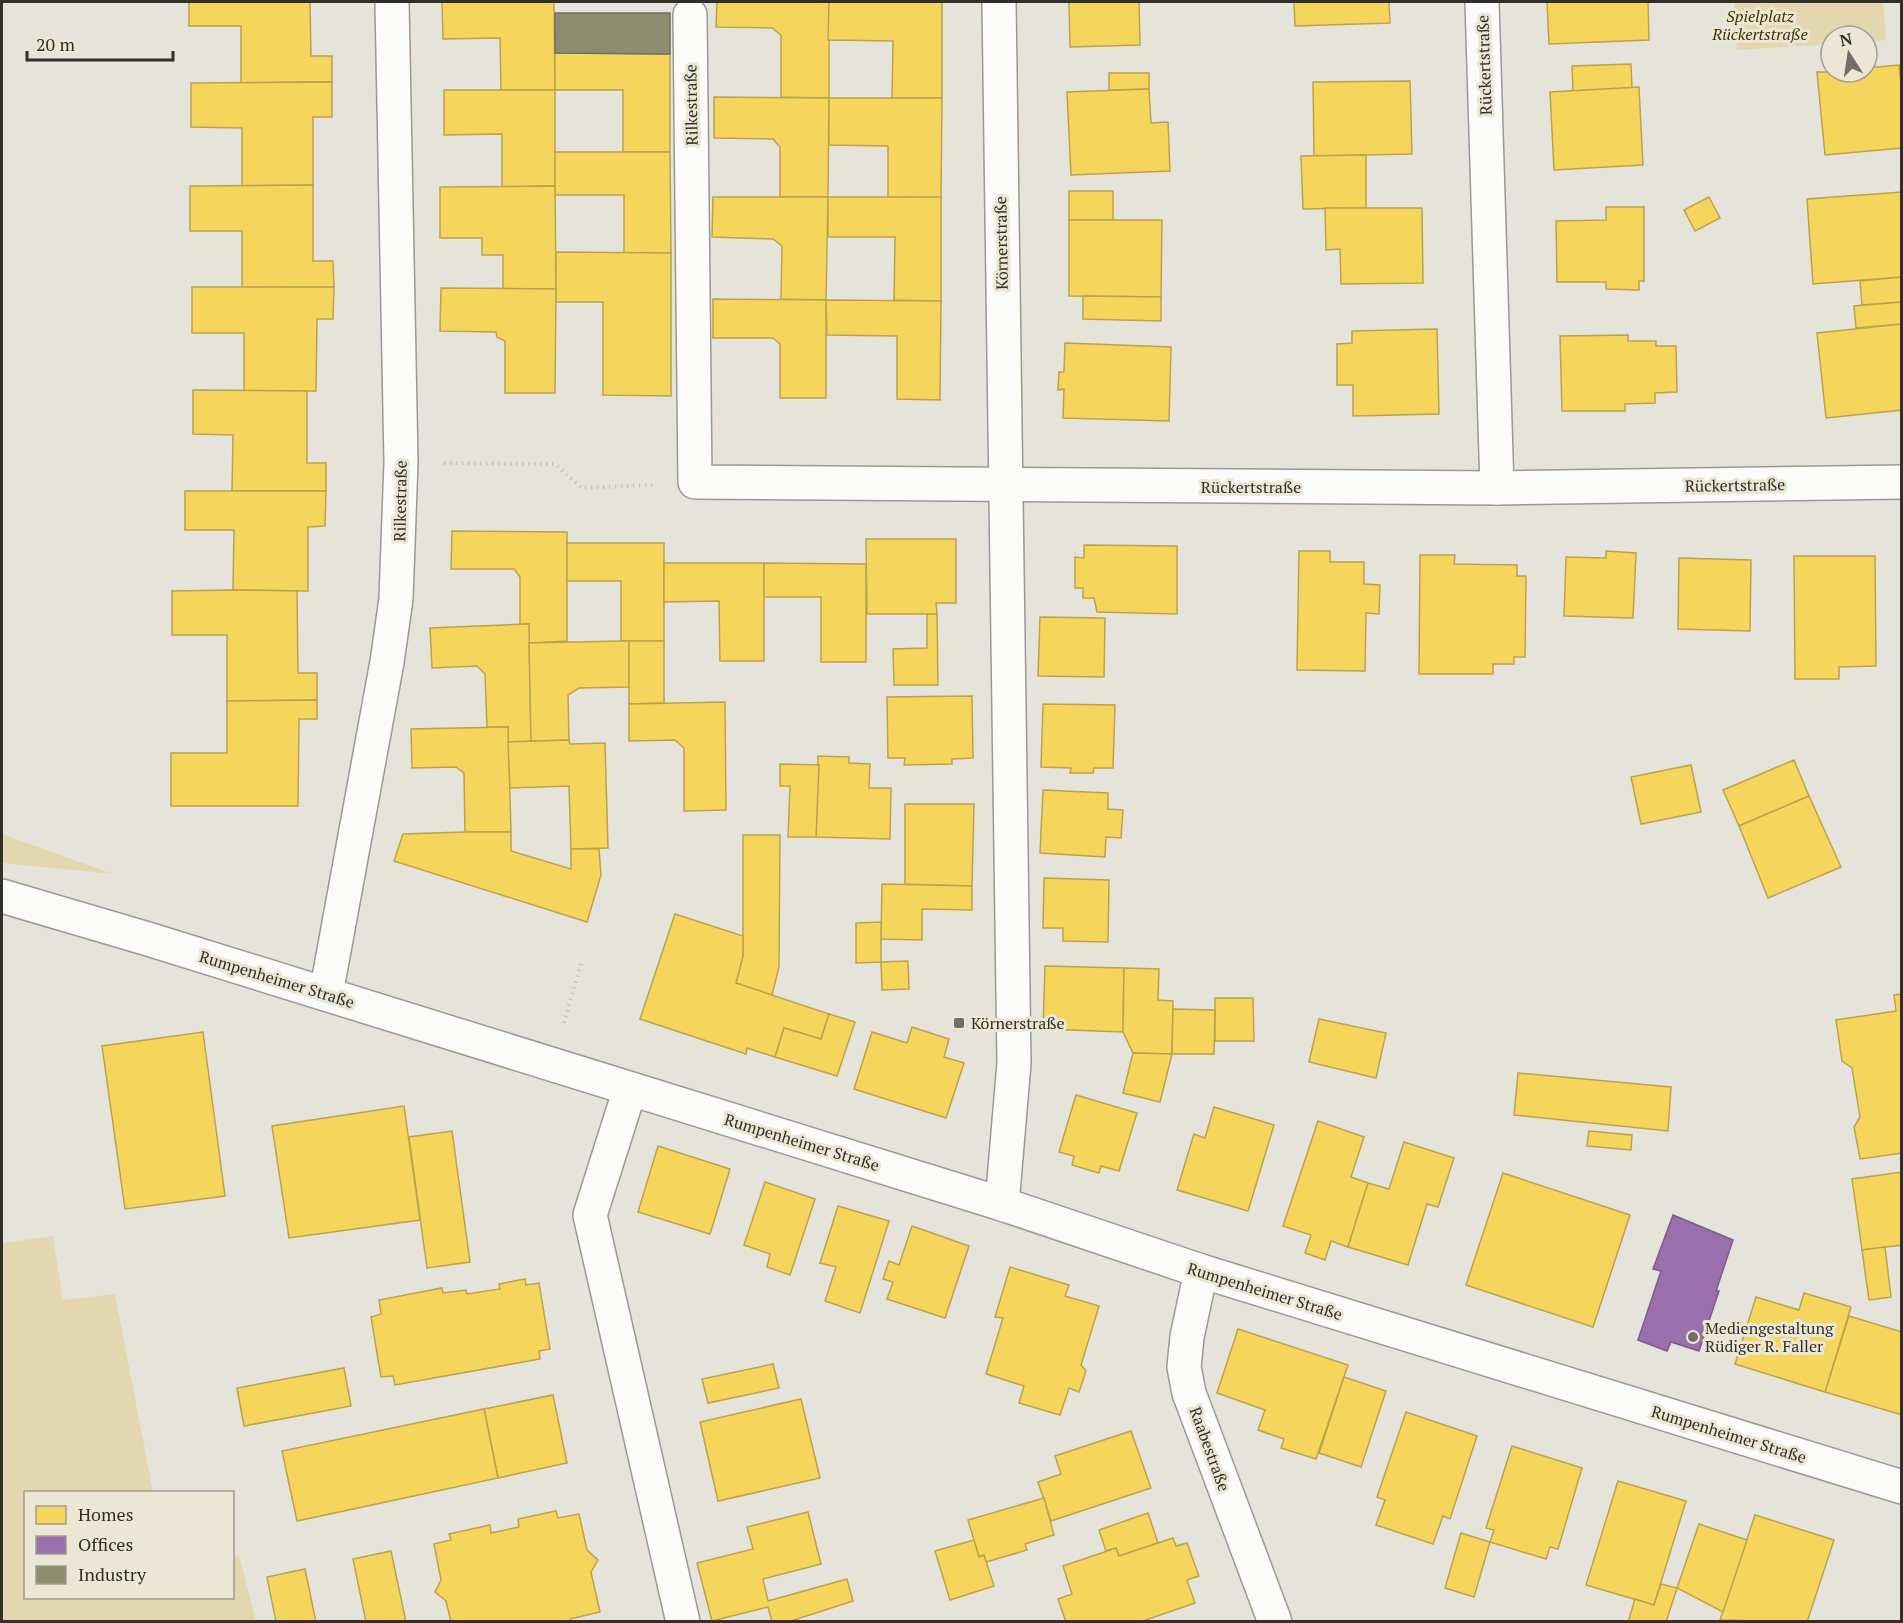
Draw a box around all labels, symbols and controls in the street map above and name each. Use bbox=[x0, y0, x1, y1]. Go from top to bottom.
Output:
park label: Spielplatz Rückertstraße bbox=[1711, 5, 1808, 45]
street label: Rückertstraße bbox=[1471, 14, 1497, 116]
scale bar bbox=[27, 24, 172, 62]
north arrow bbox=[1819, 24, 1879, 84]
text: N bbox=[1838, 27, 1854, 51]
text: 20 m bbox=[36, 32, 76, 56]
street label: Rilkestraße bbox=[679, 64, 703, 146]
street label: Körnerstraße bbox=[989, 196, 1013, 290]
street label: Rilkestraße bbox=[388, 460, 412, 542]
street label: Rückertstraße bbox=[1685, 473, 1785, 497]
street label: Rückertstraße bbox=[1201, 476, 1301, 498]
street label: Rumpenheimer Straße bbox=[197, 945, 357, 1013]
place label: Körnerstraße bbox=[971, 1012, 1065, 1034]
marker: Körnerstraße bbox=[952, 1016, 966, 1030]
street label: Rumpenheimer Straße bbox=[722, 1108, 882, 1176]
street label: Rumpenheimer Straße bbox=[1185, 1257, 1345, 1325]
place label: Mediengestaltung Rüdiger R. Faller bbox=[1705, 1317, 1834, 1357]
marker: Mediengestaltung Rüdiger R. Faller bbox=[1686, 1330, 1700, 1344]
street label: Rumpenheimer Straße bbox=[1649, 1400, 1809, 1468]
street label: Raabestraße bbox=[1185, 1404, 1235, 1494]
legend bbox=[24, 1491, 234, 1599]
text: Homes bbox=[78, 1502, 133, 1526]
text: Offices bbox=[78, 1532, 133, 1556]
text: Industry bbox=[78, 1562, 147, 1586]

